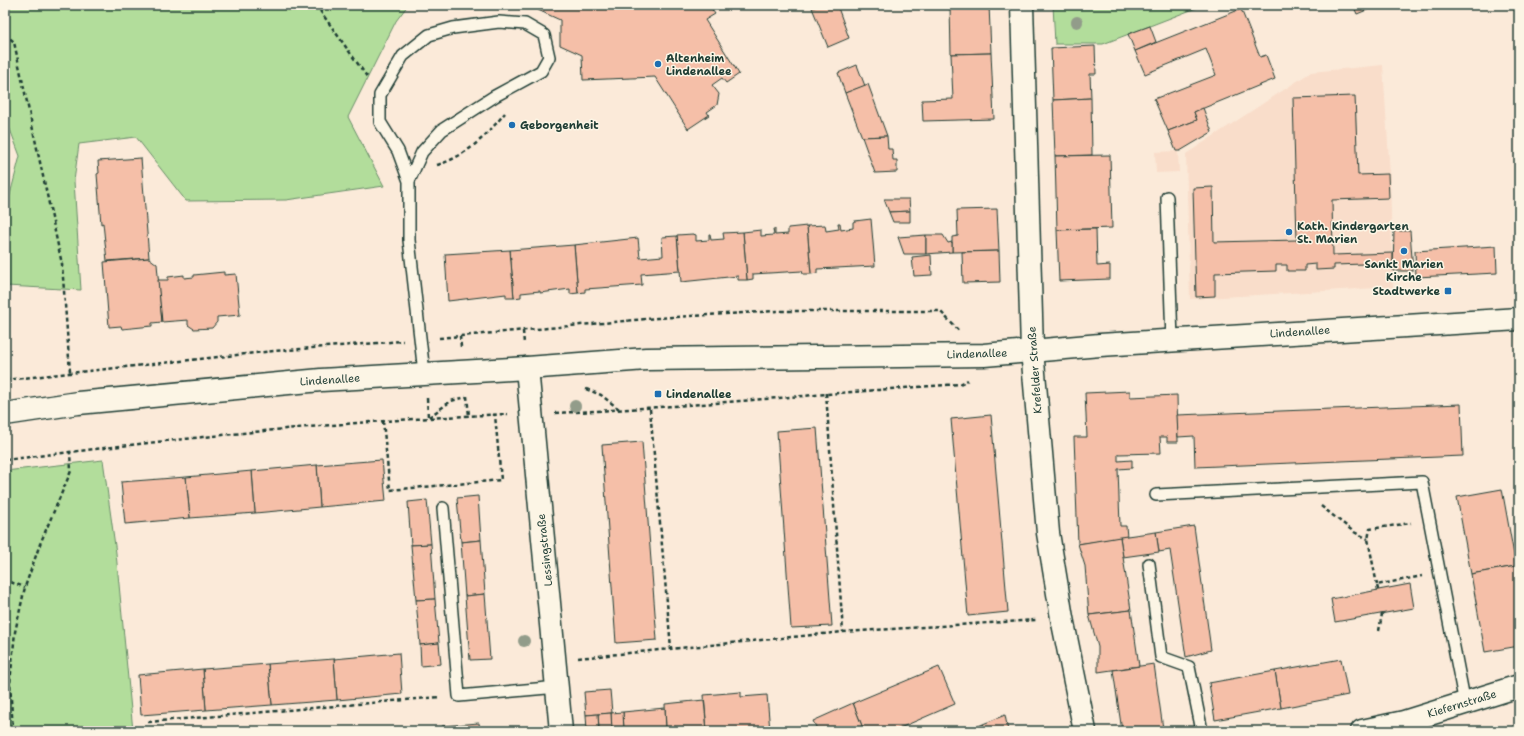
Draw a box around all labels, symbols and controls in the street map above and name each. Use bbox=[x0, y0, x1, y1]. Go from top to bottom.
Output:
place label: Altenheim Lindenallee bbox=[666, 51, 732, 79]
marker: Altenheim Lindenallee bbox=[653, 59, 663, 69]
place label: Geborgenheit bbox=[520, 118, 599, 133]
marker: Geborgenheit bbox=[507, 120, 517, 130]
place label: Kath. Kindergarten St. Marien bbox=[1297, 219, 1409, 247]
marker: Kath. Kindergarten St. Marien bbox=[1284, 227, 1294, 237]
marker: Sankt Marien Kirche bbox=[1399, 246, 1409, 256]
place label: Sankt Marien Kirche bbox=[1365, 257, 1444, 285]
place label: Stadtwerke bbox=[1372, 284, 1440, 299]
marker: Stadtwerke bbox=[1443, 286, 1453, 296]
street label: Lindenallee bbox=[1269, 322, 1331, 342]
street label: Krefelder Straße bbox=[1024, 326, 1046, 414]
street label: Lindenallee bbox=[946, 345, 1008, 363]
street label: Lindenallee bbox=[299, 370, 361, 390]
place label: Lindenallee bbox=[666, 387, 732, 402]
marker: Lindenallee bbox=[653, 389, 663, 399]
street label: Lessingstraße bbox=[534, 513, 556, 587]
street label: Kiefernstraße bbox=[1426, 686, 1498, 722]

